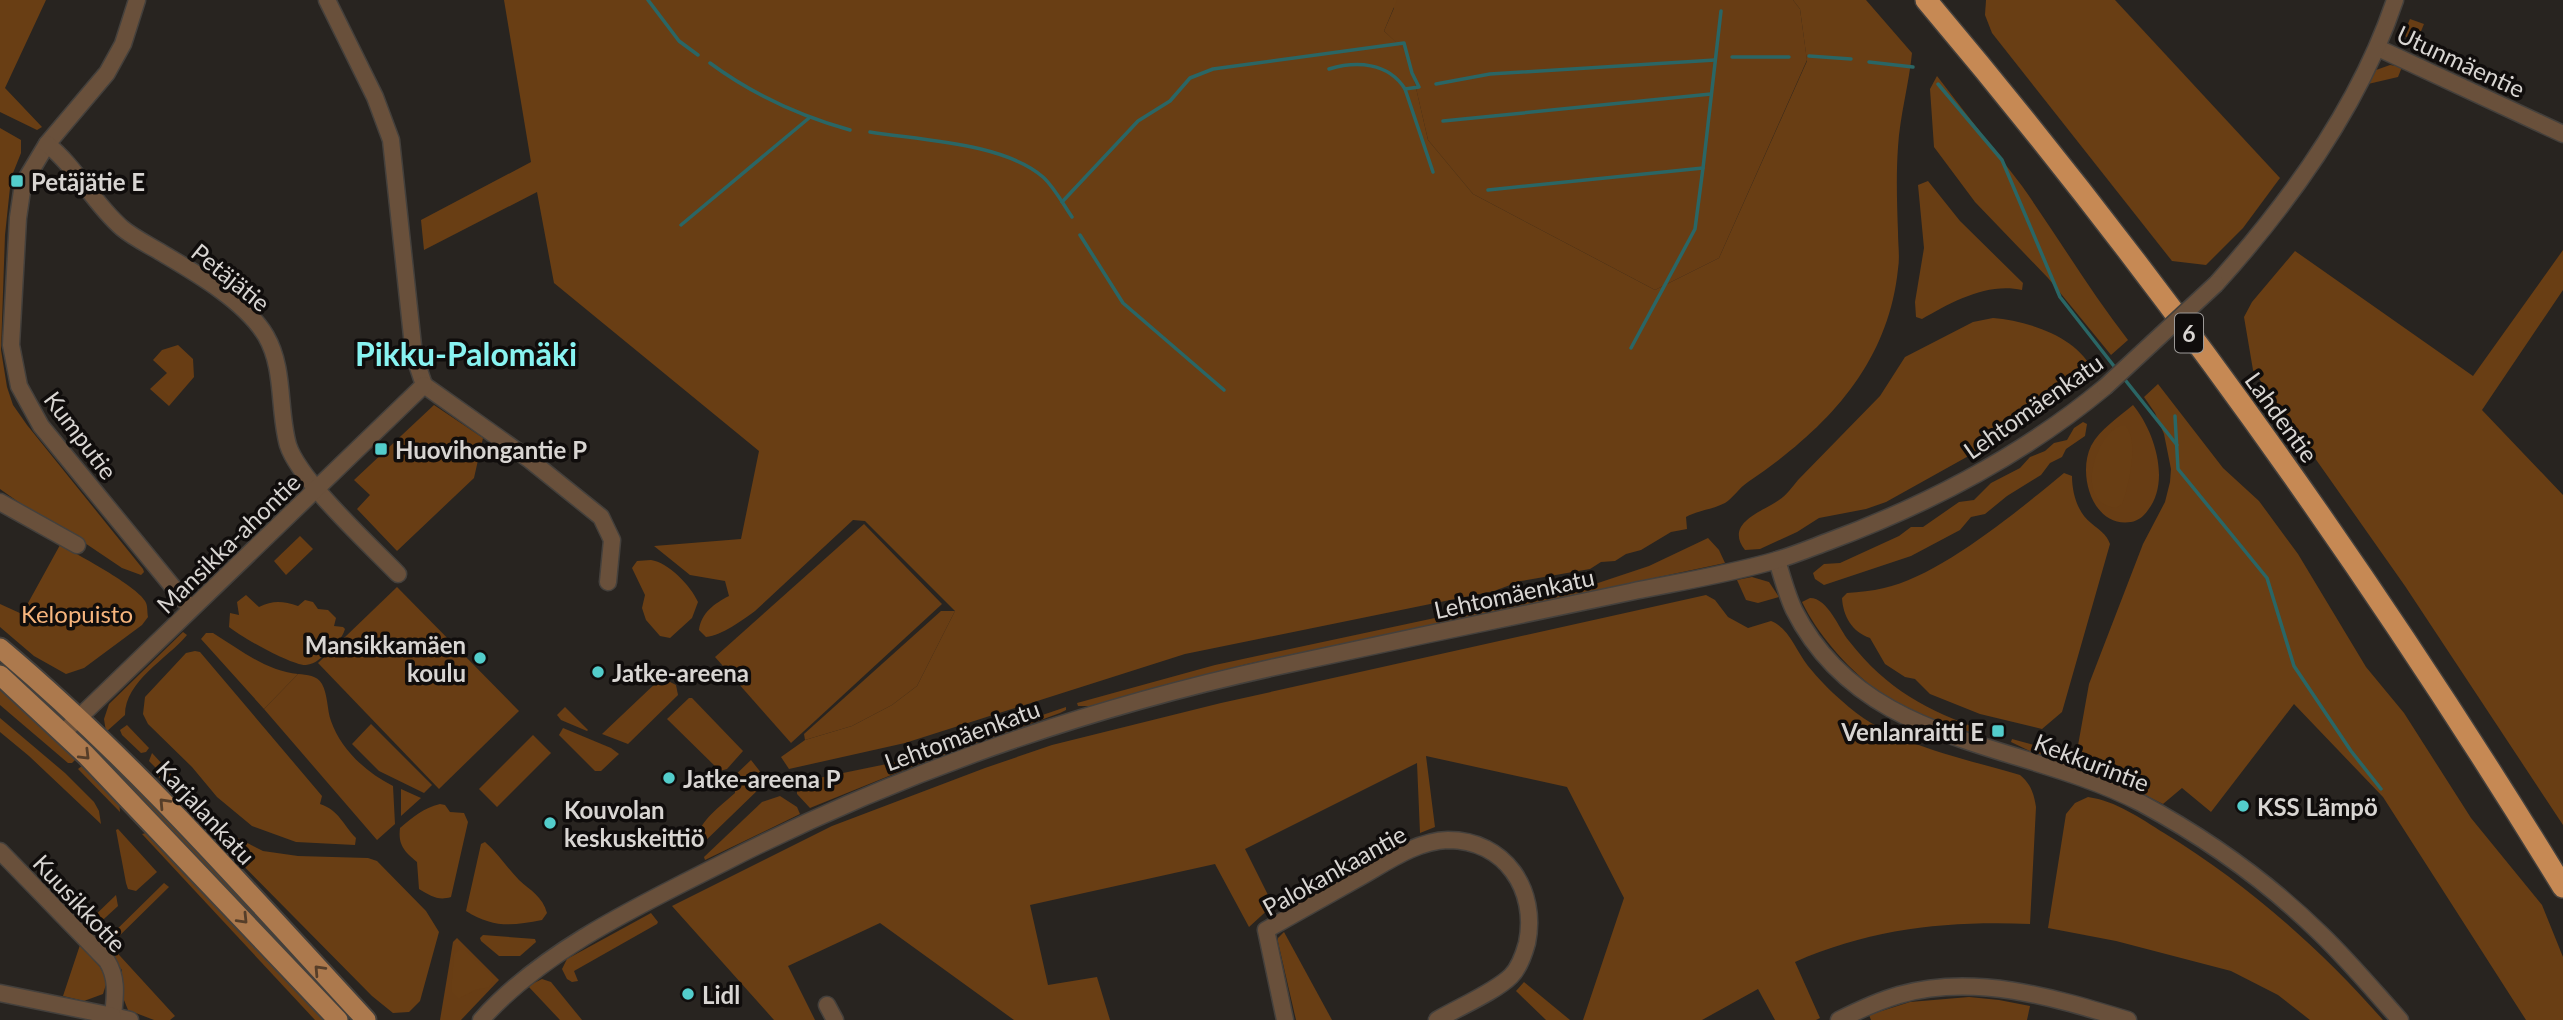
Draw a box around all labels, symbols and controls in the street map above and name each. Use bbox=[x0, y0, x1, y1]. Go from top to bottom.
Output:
street label: Utunmäentie bbox=[2392, 19, 2530, 103]
place label: Petäjätie E bbox=[31, 167, 145, 196]
marker: Petäjätie E bbox=[9, 173, 25, 189]
street label: Petäjätie bbox=[186, 237, 276, 317]
road number: 6 bbox=[2175, 314, 2203, 352]
district label: Pikku-Palomäki bbox=[355, 334, 577, 373]
street label: Lehtomäenkatu bbox=[1958, 347, 2108, 465]
street label: Lahdentie bbox=[2240, 366, 2324, 468]
street label: Kumputie bbox=[39, 385, 123, 485]
place label: Huovihongantie P bbox=[395, 435, 587, 464]
marker: Huovihongantie P bbox=[373, 441, 389, 457]
street label: Mansikka-ahontie bbox=[150, 467, 306, 619]
street label: Lehtomäenkatu bbox=[1431, 562, 1597, 624]
park label: Kelopuisto bbox=[21, 599, 133, 628]
place label: Mansikkamäen koulu bbox=[305, 630, 466, 687]
marker: Mansikkamäen koulu bbox=[472, 650, 488, 666]
place label: Jatke-areena bbox=[612, 658, 749, 687]
marker: Jatke-areena bbox=[590, 664, 606, 680]
street label: Lehtomäenkatu bbox=[880, 693, 1044, 777]
place label: Venlanraitti E bbox=[1840, 717, 1984, 746]
marker: Venlanraitti E bbox=[1990, 723, 2006, 739]
street label: Kekkurintie bbox=[2031, 727, 2153, 797]
one-way arrow bbox=[77, 747, 90, 760]
street label: Karjalankatu bbox=[151, 754, 261, 870]
place label: Jatke-areena P bbox=[683, 764, 841, 793]
marker: Jatke-areena P bbox=[661, 770, 677, 786]
place label: KSS Lämpö bbox=[2257, 792, 2378, 821]
place label: Kouvolan keskuskeittiö bbox=[564, 795, 705, 852]
marker: KSS Lämpö bbox=[2235, 798, 2251, 814]
one-way arrow bbox=[160, 799, 173, 812]
marker: Kouvolan keskuskeittiö bbox=[542, 815, 558, 831]
street label: Palokankaantie bbox=[1257, 819, 1411, 921]
street label: Kuusikkotie bbox=[28, 848, 132, 958]
one-way arrow bbox=[234, 911, 247, 924]
one-way arrow bbox=[315, 965, 328, 978]
place label: Lidl bbox=[702, 980, 740, 1009]
marker: Lidl bbox=[680, 986, 696, 1002]

